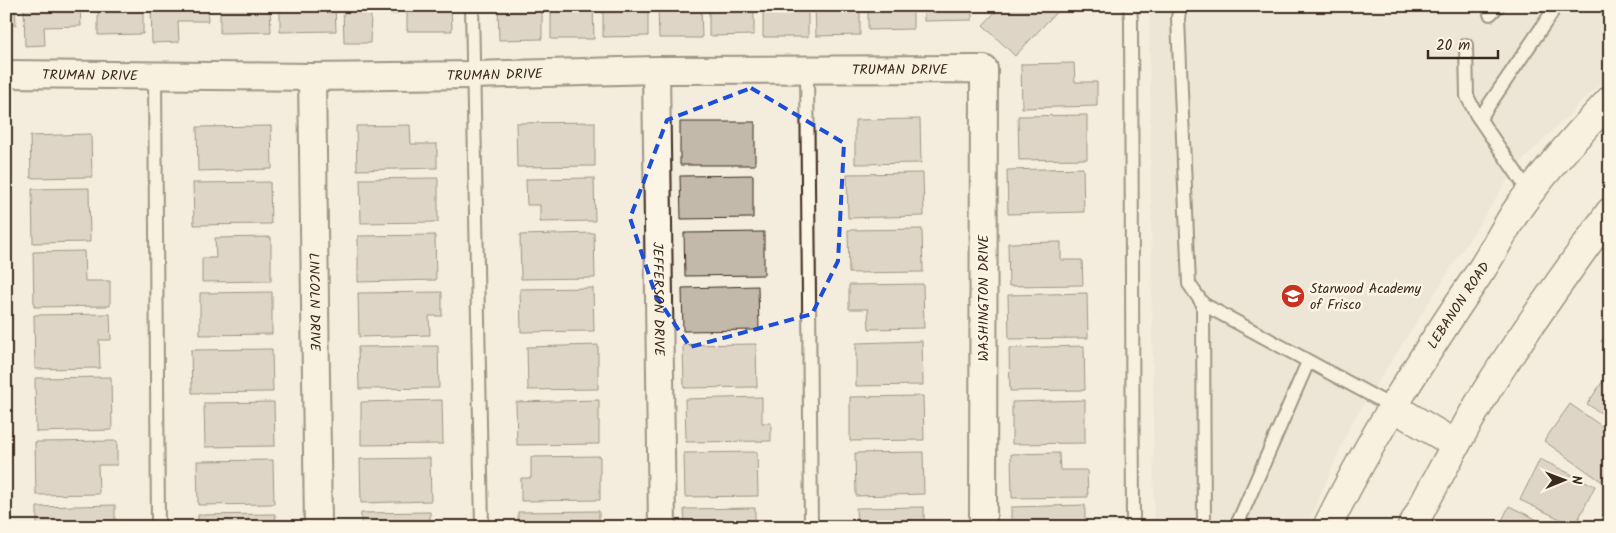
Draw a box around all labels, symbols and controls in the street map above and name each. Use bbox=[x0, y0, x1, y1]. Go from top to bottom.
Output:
scale bar bbox=[1428, 28, 1498, 60]
text: 20 m bbox=[1436, 34, 1470, 58]
street label: TRUMAN DRIVE bbox=[852, 59, 949, 81]
street label: TRUMAN DRIVE bbox=[447, 63, 544, 87]
street label: TRUMAN DRIVE bbox=[42, 64, 139, 87]
street label: WASHINGTON DRIVE bbox=[973, 234, 995, 362]
street label: JEFFERSON DRIVE bbox=[646, 242, 670, 357]
street label: LINCOLN DRIVE bbox=[302, 253, 326, 352]
street label: LEBANON ROAD bbox=[1422, 258, 1496, 354]
place label: Starwood Academy of Frisco bbox=[1310, 278, 1421, 316]
school or university icon: Starwood Academy of Frisco bbox=[1280, 283, 1306, 309]
north arrow bbox=[1538, 456, 1588, 506]
text: N bbox=[1565, 475, 1587, 485]

